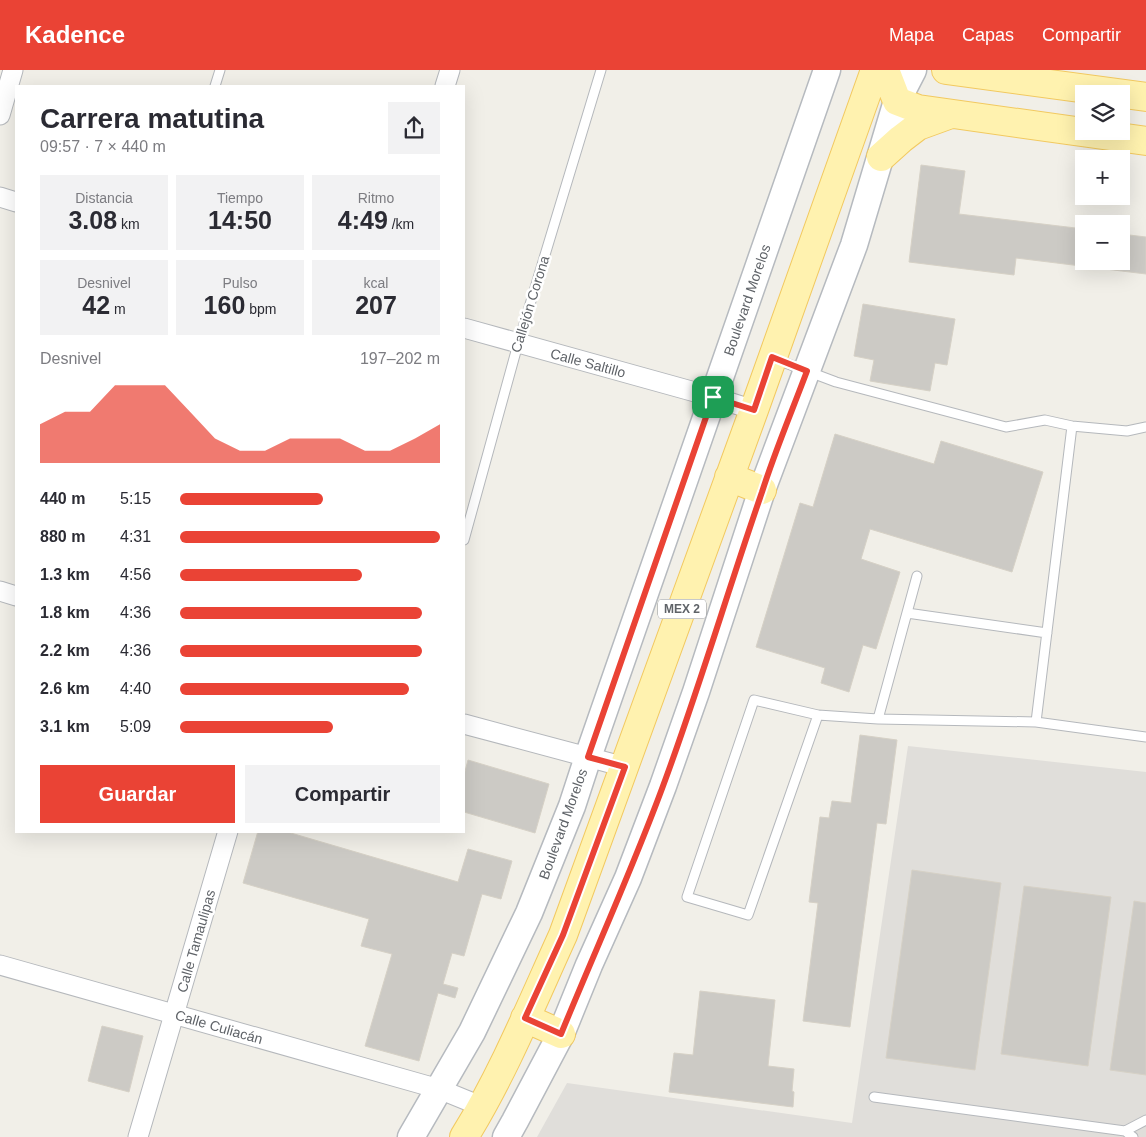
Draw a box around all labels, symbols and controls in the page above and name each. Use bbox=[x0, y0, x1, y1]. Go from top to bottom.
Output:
text: Kadence bbox=[25, 21, 125, 48]
text: Mapa bbox=[889, 25, 934, 45]
text: Capas bbox=[962, 25, 1014, 45]
text: Compartir bbox=[1042, 25, 1121, 45]
map controls bbox=[1075, 85, 1130, 270]
button: layers bbox=[1075, 85, 1130, 140]
button: share bbox=[388, 102, 440, 154]
text: Carrera matutina bbox=[40, 103, 264, 134]
text: 09:57 · 7 × 440 m bbox=[40, 138, 166, 155]
button: + bbox=[1075, 150, 1130, 205]
text: Distancia bbox=[75, 190, 133, 206]
text: Tiempo bbox=[217, 190, 263, 206]
text: Ritmo bbox=[358, 190, 394, 206]
text: 3.08 bbox=[68, 206, 117, 234]
text: 14:50 bbox=[208, 206, 272, 234]
text: 4:49 bbox=[338, 206, 388, 234]
button: − bbox=[1075, 215, 1130, 270]
text: km bbox=[117, 216, 140, 232]
text: /km bbox=[388, 216, 414, 232]
street label: Boulevard Morelos bbox=[720, 242, 774, 358]
street label: Callejón Corona bbox=[508, 253, 552, 354]
text: Desnivel bbox=[77, 275, 131, 291]
text: Pulso bbox=[222, 275, 258, 291]
text: kcal bbox=[364, 275, 388, 291]
text: 42 bbox=[82, 291, 110, 319]
text: 160 bbox=[204, 291, 245, 319]
text: 207 bbox=[355, 291, 397, 319]
text: m bbox=[110, 301, 126, 317]
text: bpm bbox=[245, 301, 276, 317]
street label: Calle Saltillo bbox=[549, 345, 627, 381]
text: Desnivel bbox=[40, 350, 101, 367]
text: 197–202 m bbox=[360, 350, 440, 367]
pin bbox=[692, 376, 734, 418]
icon: arrive bbox=[699, 383, 727, 411]
text: 440 m bbox=[40, 490, 85, 507]
text: 5:15 bbox=[120, 490, 151, 507]
text: 880 m bbox=[40, 528, 85, 545]
text: 4:31 bbox=[120, 528, 151, 545]
text: 1.3 km bbox=[40, 566, 90, 583]
text: 4:56 bbox=[120, 566, 151, 583]
road number: MEX 2 bbox=[658, 600, 706, 618]
text: 1.8 km bbox=[40, 604, 90, 621]
text: 4:36 bbox=[120, 604, 151, 621]
text: 2.2 km bbox=[40, 642, 90, 659]
text: 4:36 bbox=[120, 642, 151, 659]
text: 2.6 km bbox=[40, 680, 90, 697]
text: 4:40 bbox=[120, 680, 151, 697]
text: 3.1 km bbox=[40, 718, 90, 735]
text: 5:09 bbox=[120, 718, 151, 735]
button: Guardar bbox=[40, 765, 235, 823]
button: Compartir bbox=[245, 765, 440, 823]
street label: Boulevard Morelos bbox=[536, 766, 590, 882]
street label: Calle Tamaulipas bbox=[174, 888, 218, 994]
street label: Calle Culiacán bbox=[173, 1007, 265, 1047]

